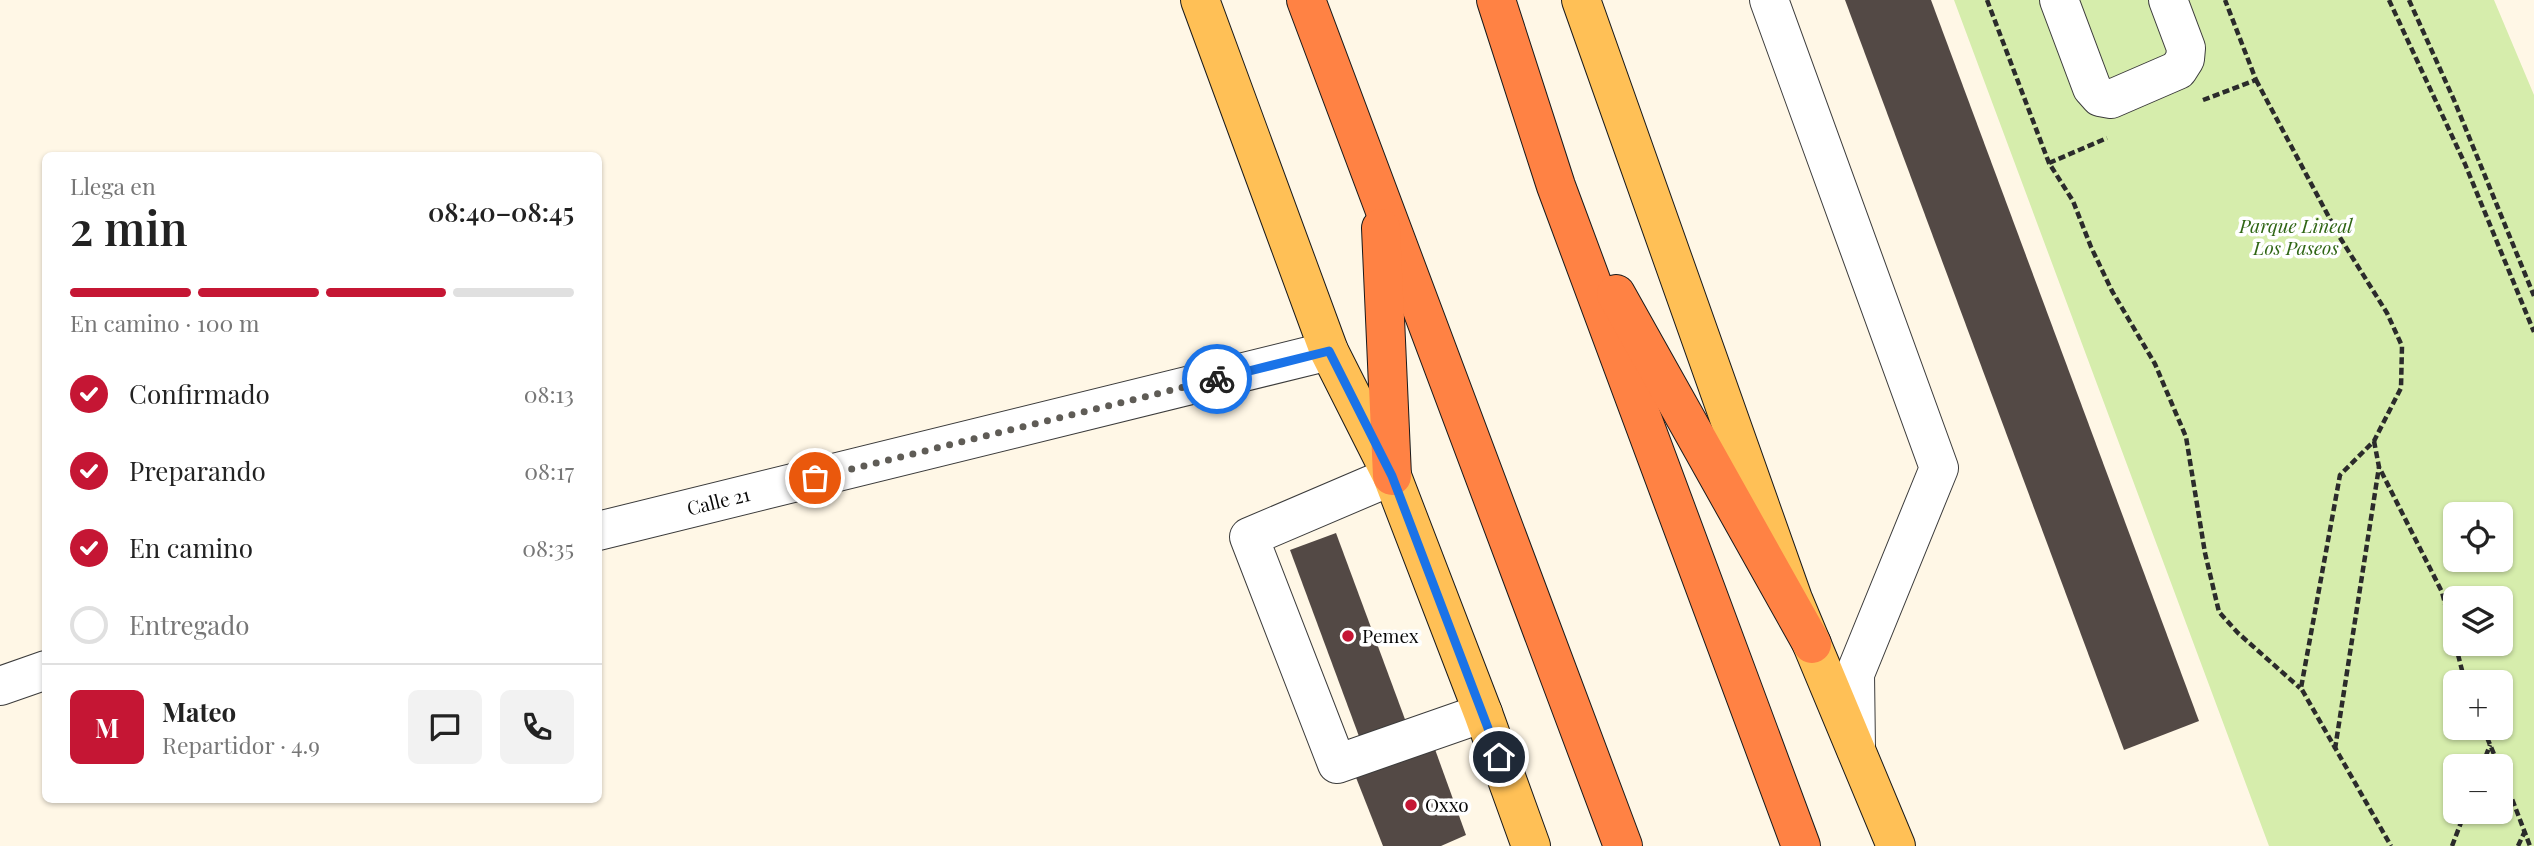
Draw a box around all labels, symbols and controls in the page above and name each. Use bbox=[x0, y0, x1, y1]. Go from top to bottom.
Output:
text: Llega en bbox=[70, 170, 156, 201]
text: 08:40–08:45 bbox=[428, 194, 574, 229]
text: 2 min bbox=[70, 196, 188, 258]
park label: Parque Lineal Los Paseos bbox=[2238, 212, 2353, 260]
text: En camino · 100 m bbox=[70, 307, 259, 338]
courier bbox=[1182, 344, 1252, 414]
icon: bike bbox=[1198, 360, 1236, 398]
icon: check bbox=[70, 375, 108, 413]
text: Confirmado bbox=[129, 376, 270, 411]
text: 08:13 bbox=[524, 378, 574, 409]
pin bbox=[785, 448, 845, 508]
icon: check bbox=[70, 452, 108, 490]
text: Preparando bbox=[129, 453, 266, 488]
text: 08:17 bbox=[524, 455, 574, 486]
icon: bag bbox=[796, 459, 834, 497]
street label: Calle 21 bbox=[684, 480, 752, 521]
map controls bbox=[2443, 502, 2513, 824]
button: locate bbox=[2443, 502, 2513, 572]
icon: check bbox=[70, 529, 108, 567]
text: En camino bbox=[129, 530, 253, 565]
text: 08:35 bbox=[522, 532, 574, 563]
button: layers bbox=[2443, 586, 2513, 656]
text: Entregado bbox=[129, 607, 250, 642]
place label: Pemex bbox=[1362, 622, 1419, 648]
marker: Pemex bbox=[1340, 628, 1356, 644]
button: + bbox=[2443, 670, 2513, 740]
button: chat bbox=[408, 690, 482, 764]
button: phone bbox=[500, 690, 574, 764]
text: Mateo bbox=[162, 694, 236, 729]
text: M bbox=[95, 710, 119, 745]
pin bbox=[1469, 727, 1529, 787]
text: Repartidor · 4.9 bbox=[162, 729, 320, 760]
icon: home bbox=[1480, 738, 1518, 776]
button: − bbox=[2443, 754, 2513, 824]
place label: Oxxo bbox=[1425, 791, 1469, 817]
marker: Oxxo bbox=[1403, 797, 1419, 813]

